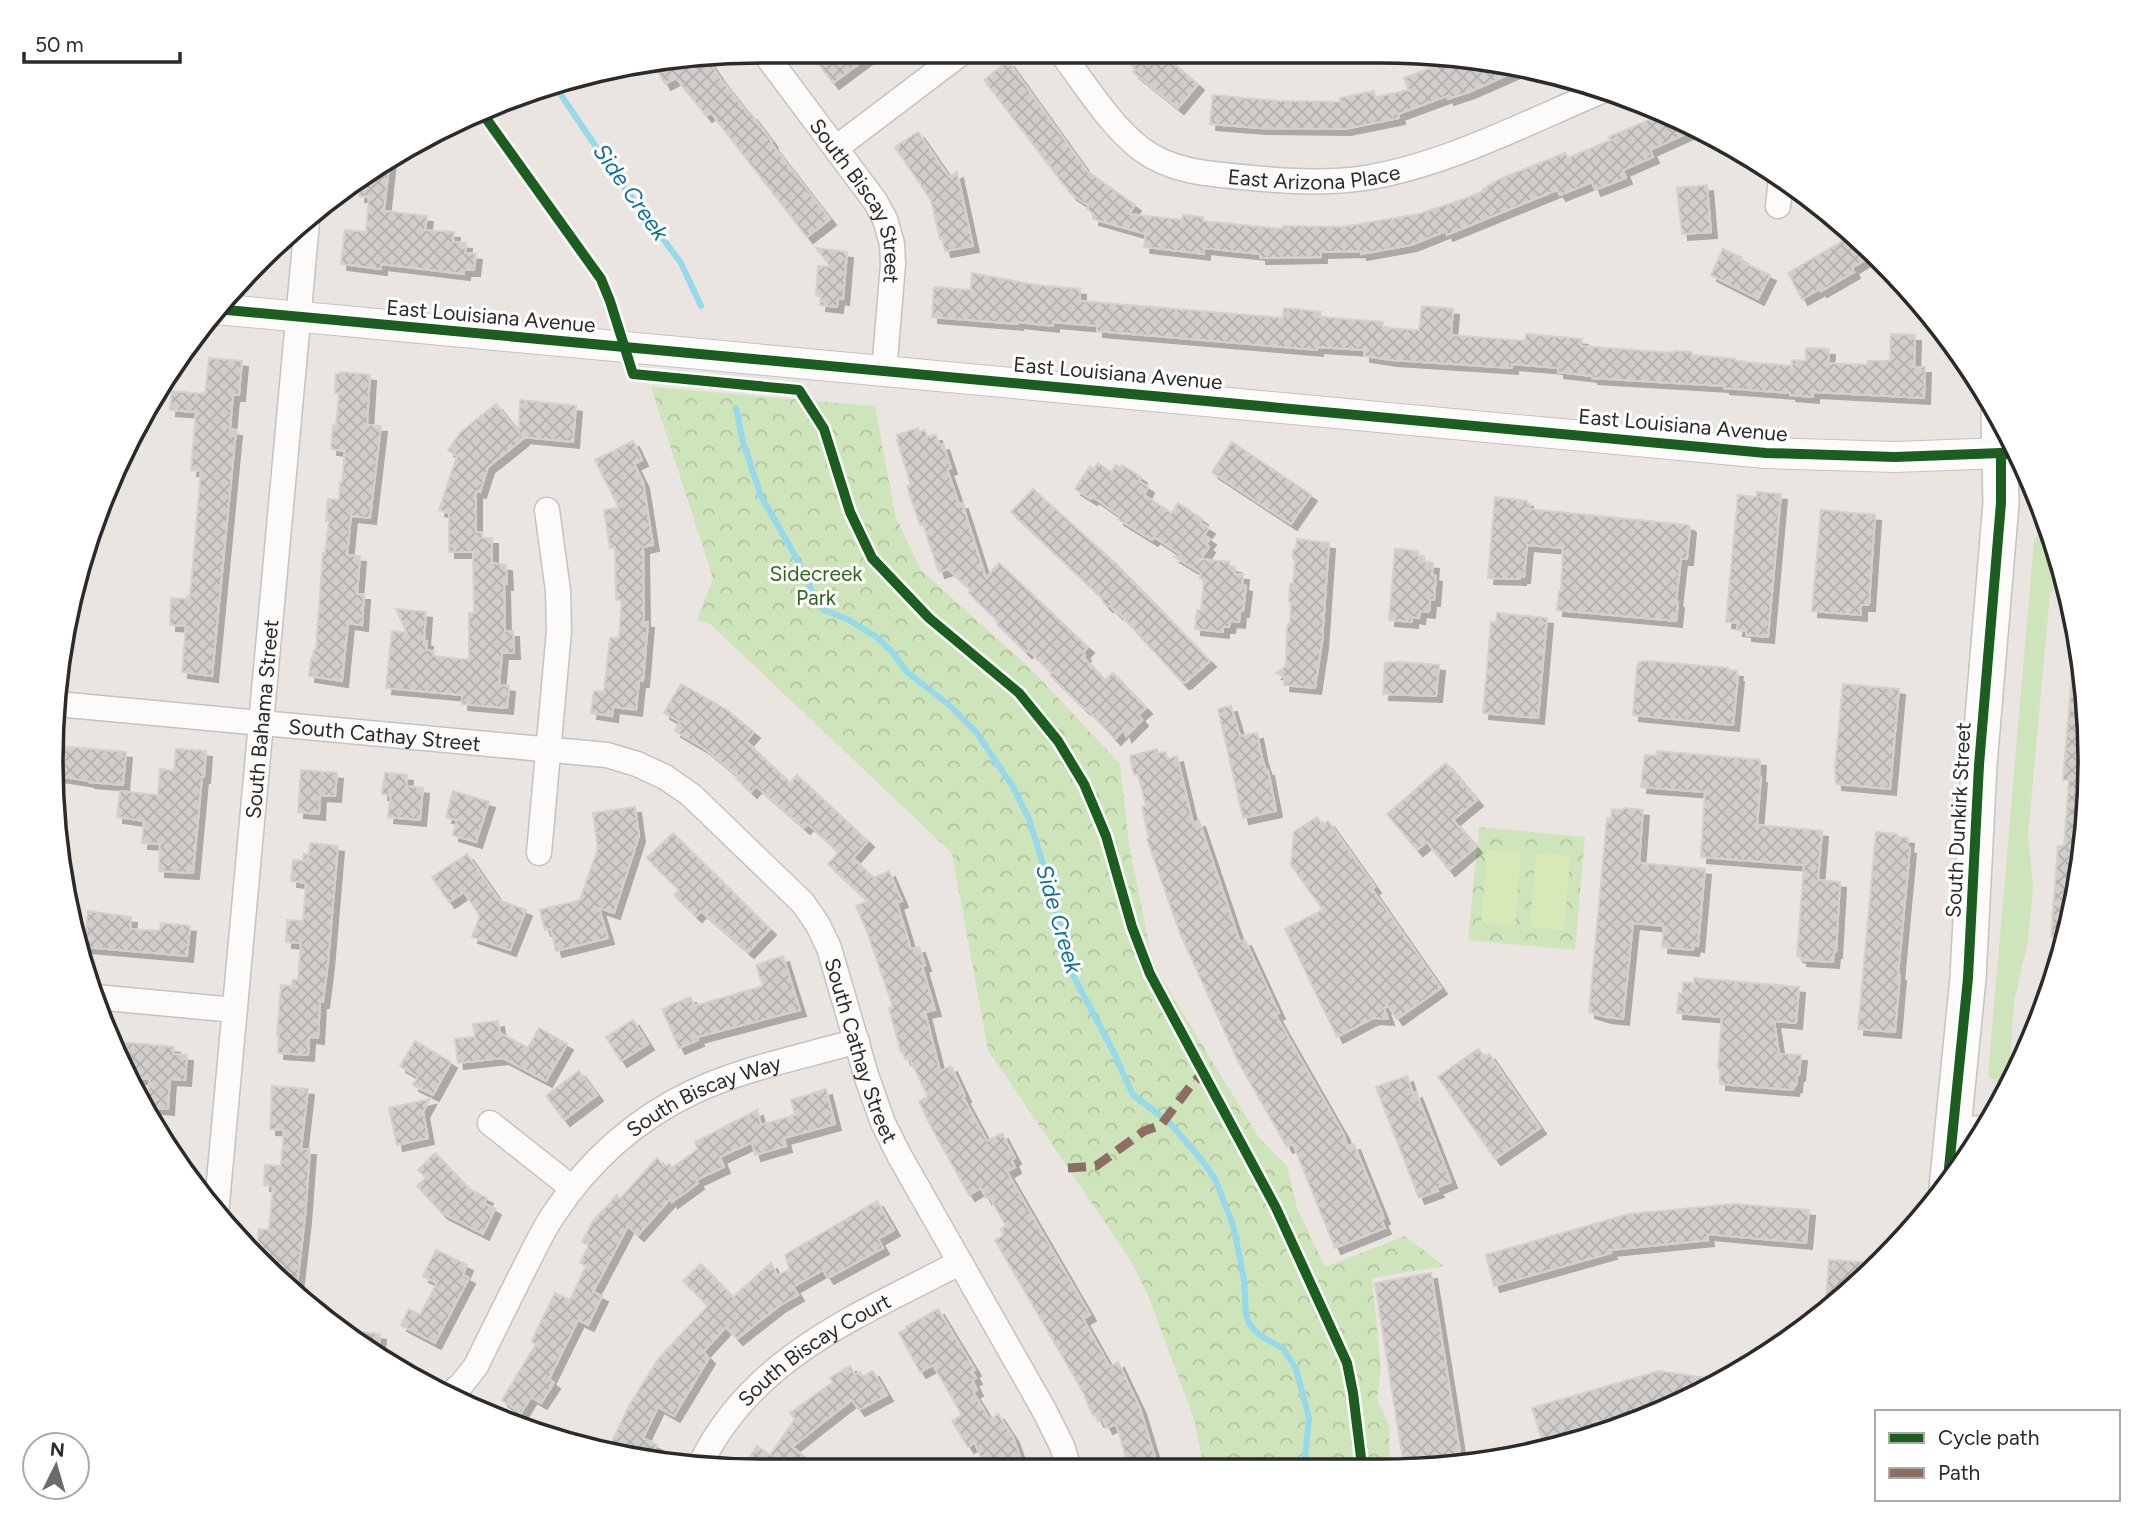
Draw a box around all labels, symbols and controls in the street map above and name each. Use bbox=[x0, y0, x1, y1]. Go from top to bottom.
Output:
scale bar bbox=[24, 21, 180, 65]
text: 50 m bbox=[35, 32, 84, 57]
street label: South Biscay Street bbox=[805, 113, 905, 284]
water label: Side Creek bbox=[587, 138, 675, 247]
street label: East Arizona Place bbox=[1227, 159, 1402, 194]
street label: East Louisiana Avenue bbox=[385, 294, 597, 338]
street label: East Louisiana Avenue bbox=[1012, 351, 1224, 395]
street label: East Louisiana Avenue bbox=[1577, 403, 1789, 447]
park label: Sidecreek Park bbox=[769, 561, 863, 610]
street label: South Bahama Street bbox=[240, 618, 283, 820]
street label: South Cathay Street bbox=[287, 713, 482, 756]
street label: South Dunkirk Street bbox=[1940, 722, 1976, 918]
water label: Side Creek bbox=[1030, 861, 1088, 977]
street label: South Cathay Street bbox=[820, 955, 903, 1147]
street label: South Biscay Way bbox=[621, 1050, 784, 1142]
street label: South Biscay Court bbox=[732, 1288, 895, 1411]
legend bbox=[1875, 1410, 2120, 1501]
text: Cycle path bbox=[1938, 1425, 2039, 1450]
north arrow bbox=[21, 1431, 91, 1501]
text: N bbox=[49, 1437, 66, 1462]
text: Path bbox=[1938, 1460, 1980, 1485]

